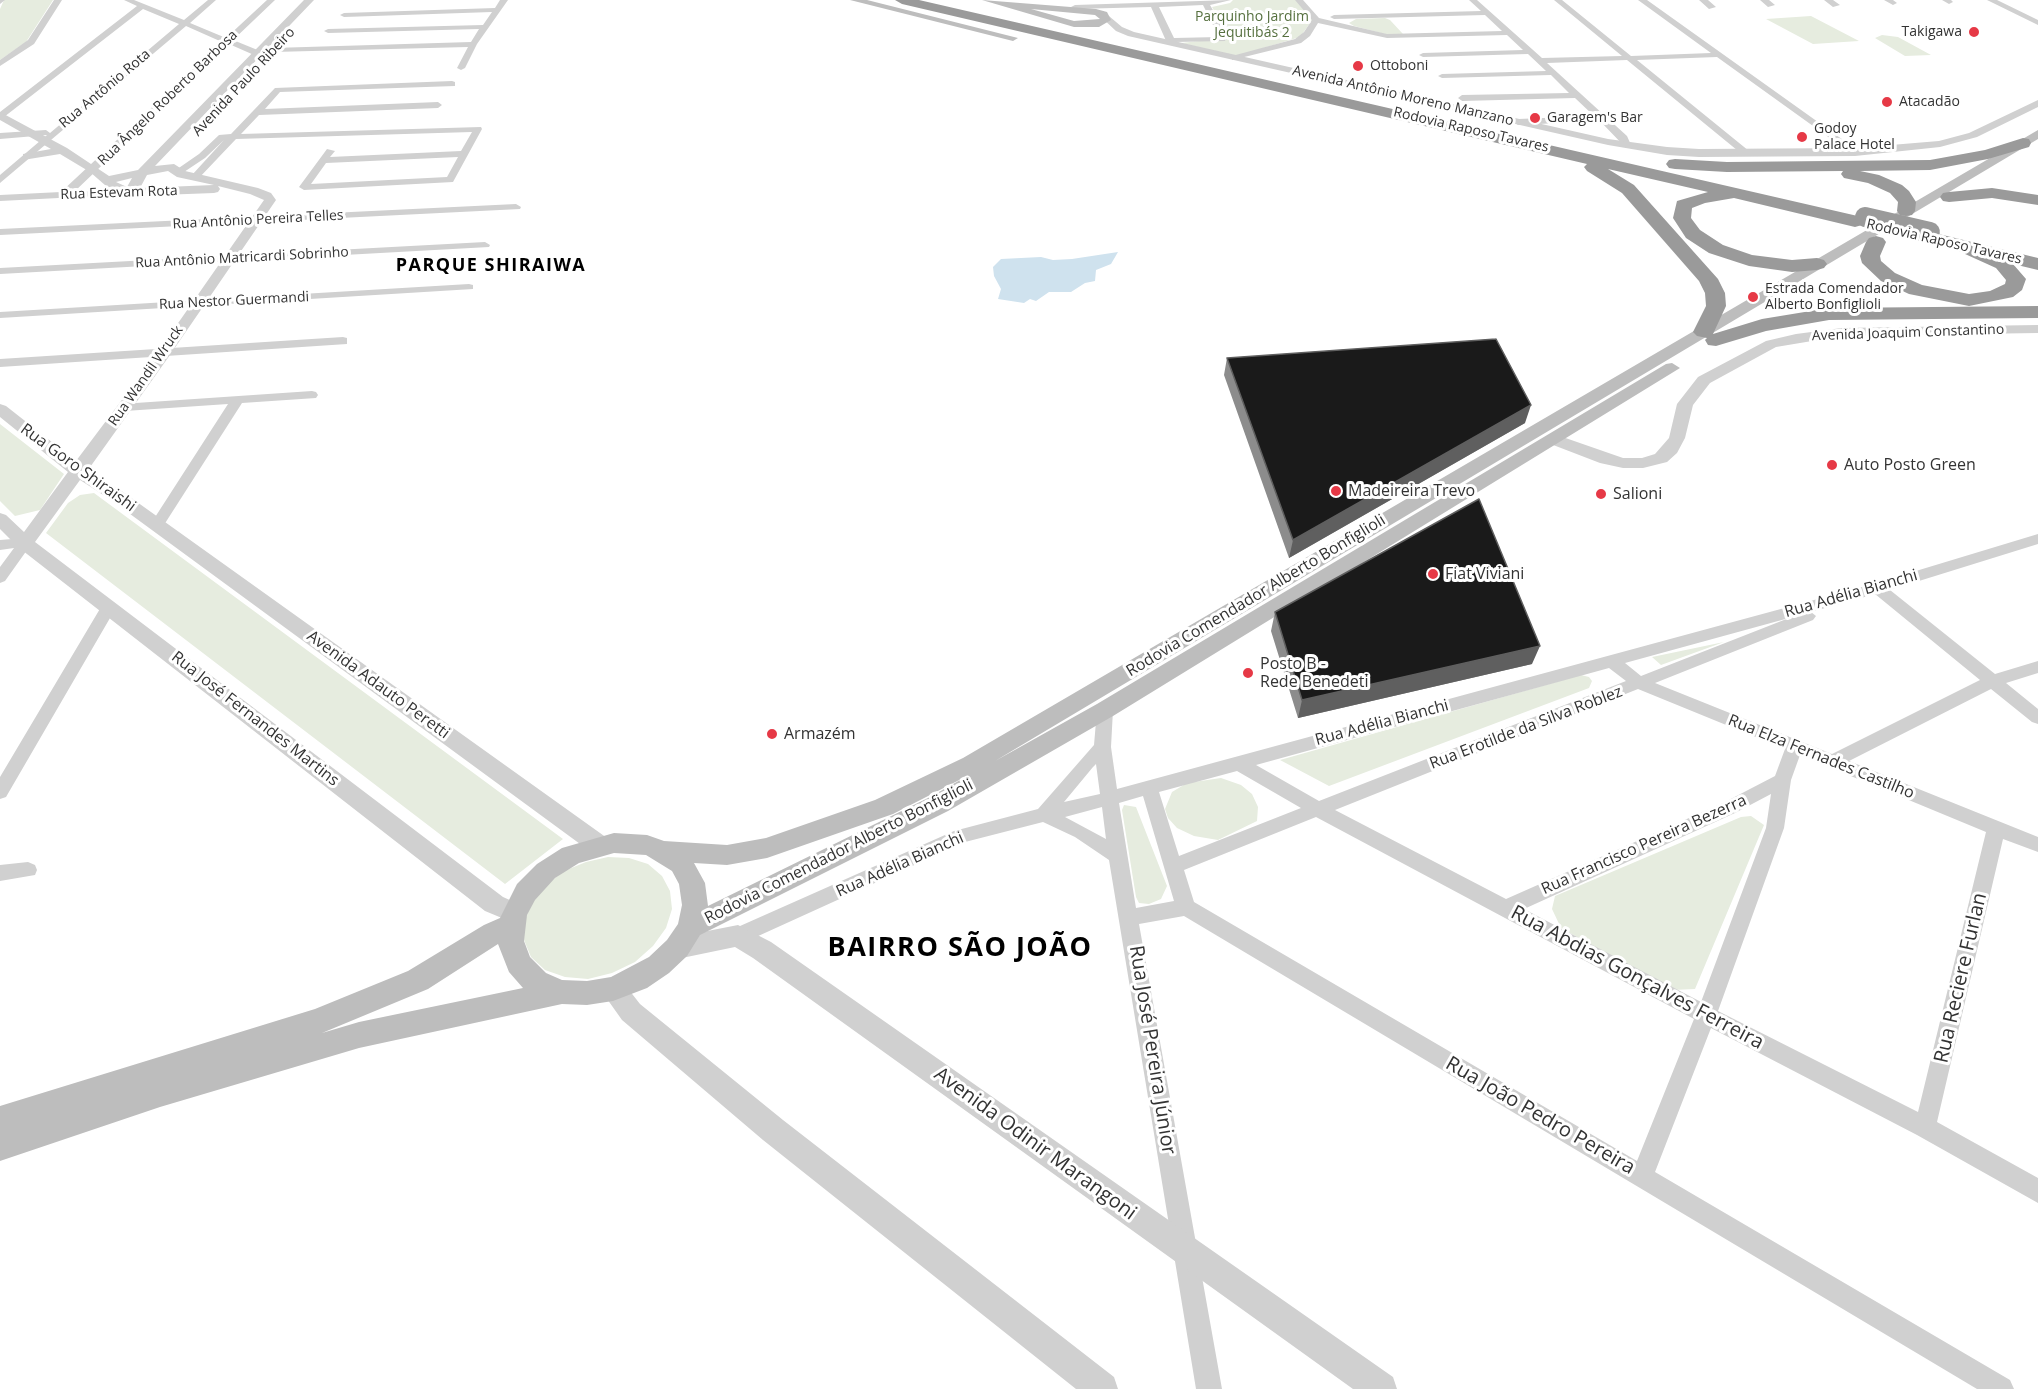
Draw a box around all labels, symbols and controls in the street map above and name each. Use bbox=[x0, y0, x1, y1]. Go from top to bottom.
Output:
park label: Parquinho Jardim Jequitibás 2 bbox=[1195, 9, 1309, 42]
street label: Avenida Paulo Ribeiro bbox=[189, 24, 299, 140]
place label: Takigawa bbox=[1902, 24, 1962, 40]
marker: Takigawa bbox=[1967, 25, 1981, 39]
street label: Rua Ângelo Roberto Barbosa bbox=[95, 27, 241, 169]
street label: Rua Antônio Rota bbox=[56, 46, 154, 132]
place label: Ottoboni bbox=[1370, 58, 1428, 74]
marker: Ottoboni bbox=[1351, 59, 1365, 73]
street label: Avenida Antônio Moreno Manzano bbox=[1291, 62, 1515, 130]
place label: Atacadão bbox=[1899, 94, 1960, 110]
marker: Atacadão bbox=[1880, 95, 1894, 109]
street label: Rodovia Raposo Tavares bbox=[1392, 104, 1550, 156]
place label: Garagem's Bar bbox=[1547, 110, 1643, 126]
marker: Garagem's Bar bbox=[1528, 111, 1542, 125]
place label: Godoy Palace Hotel bbox=[1814, 121, 1895, 154]
marker: Godoy Palace Hotel bbox=[1795, 130, 1809, 144]
street label: Rua Estevam Rota bbox=[60, 183, 178, 203]
street label: Rua Antônio Pereira Telles bbox=[172, 207, 344, 233]
street label: Rodovia Raposo Tavares bbox=[1865, 216, 2023, 268]
street label: Rua Antônio Matricardi Sobrinho bbox=[135, 244, 349, 272]
district label: PARQUE SHIRAIWA bbox=[396, 255, 586, 277]
place label: Estrada Comendador Alberto Bonfiglioli bbox=[1765, 281, 1904, 314]
street label: Rua Nestor Guermandi bbox=[159, 289, 309, 313]
marker: Estrada Comendador Alberto Bonfiglioli bbox=[1746, 290, 1760, 304]
street label: Avenida Joaquim Constantino bbox=[1812, 321, 2004, 345]
street label: Rua Wandil Wruck bbox=[105, 323, 187, 429]
street label: Rua Goro Shiraishi bbox=[17, 420, 139, 516]
place label: Auto Posto Green bbox=[1844, 455, 1976, 475]
marker: Auto Posto Green bbox=[1825, 458, 1839, 472]
place label: Madeireira Trevo bbox=[1348, 481, 1475, 501]
marker: Madeireira Trevo bbox=[1329, 484, 1343, 498]
place label: Salioni bbox=[1613, 484, 1662, 504]
marker: Salioni bbox=[1594, 487, 1608, 501]
street label: Rodovia Comendador Alberto Bonfiglioli bbox=[1123, 511, 1389, 681]
place label: Fiat Viviani bbox=[1445, 564, 1524, 584]
street label: Rua Adélia Bianchi bbox=[1782, 566, 1920, 622]
marker: Fiat Viviani bbox=[1426, 567, 1440, 581]
street label: Avenida Adauto Peretti bbox=[303, 627, 453, 743]
street label: Rua José Fernandes Martins bbox=[167, 648, 343, 790]
place label: Posto B - Rede Benedeti bbox=[1260, 654, 1368, 692]
marker: Posto B - Rede Benedeti bbox=[1241, 666, 1255, 680]
street label: Rua Erotilde da Silva Roblez bbox=[1427, 682, 1625, 774]
street label: Rua Adélia Bianchi bbox=[1313, 696, 1451, 750]
street label: Rua Elza Fernades Castilho bbox=[1725, 711, 1917, 803]
place label: Armazém bbox=[784, 724, 856, 744]
marker: Armazém bbox=[765, 727, 779, 741]
street label: Rodovia Comendador Alberto Bonfiglioli bbox=[702, 776, 976, 928]
street label: Rua Francisco Pereira Bezerra bbox=[1538, 791, 1750, 899]
street label: Rua Adélia Bianchi bbox=[833, 828, 967, 902]
street label: Rua Reciere Furlan bbox=[1930, 890, 1992, 1066]
street label: Rua Abdias Gonçalves Ferreira bbox=[1506, 901, 1768, 1055]
district label: BAIRRO SÃO JOÃO bbox=[828, 932, 1092, 964]
street label: Rua José Pereira Júnior bbox=[1124, 944, 1180, 1156]
street label: Rua João Pedro Pereira bbox=[1441, 1052, 1639, 1180]
street label: Avenida Odinir Marangoni bbox=[929, 1063, 1141, 1225]

